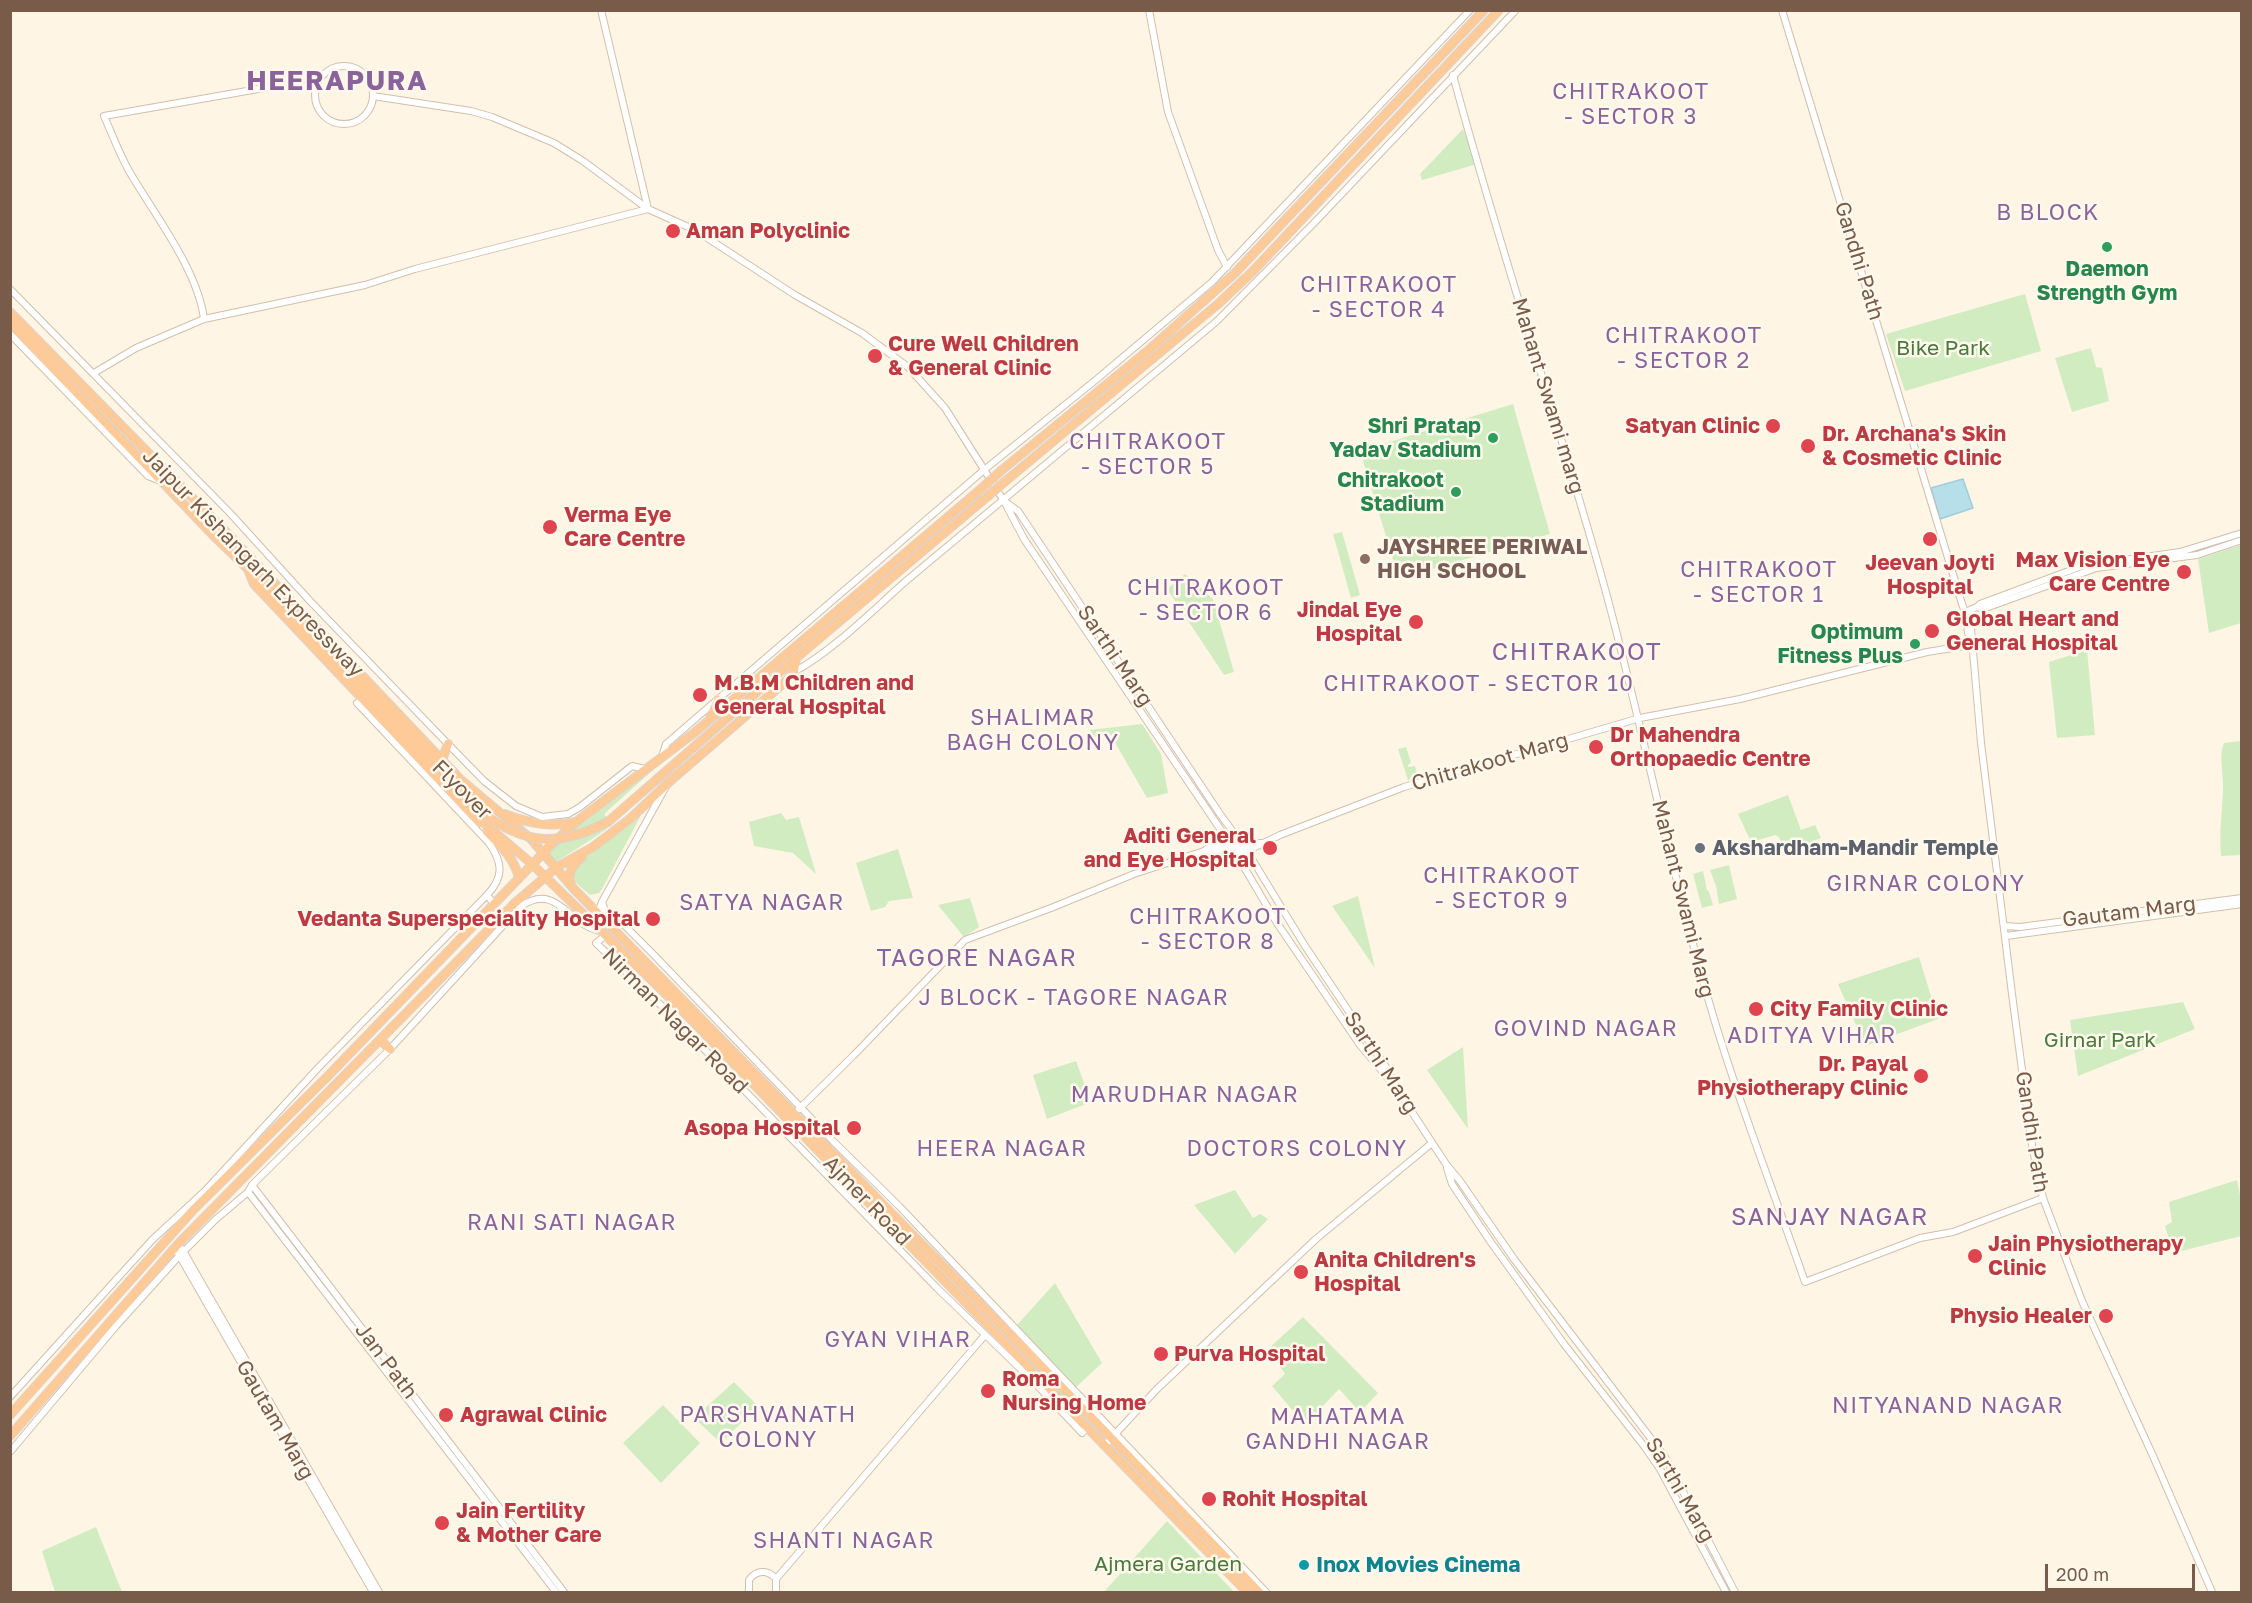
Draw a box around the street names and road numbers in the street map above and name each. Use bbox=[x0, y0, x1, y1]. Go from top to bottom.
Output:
street label: Gandhi Path bbox=[1829, 199, 1889, 323]
street label: Mahant Swami marg bbox=[1506, 295, 1590, 497]
street label: Jaipur Kishangarh Expressway bbox=[137, 444, 369, 682]
street label: Sarthi Marg bbox=[1072, 600, 1158, 712]
street label: Chitrakoot Marg bbox=[1409, 728, 1571, 796]
street label: Flyover bbox=[427, 755, 497, 825]
street label: Mahant Swami Marg bbox=[1646, 797, 1720, 1001]
street label: Gautam Marg bbox=[2061, 891, 2197, 933]
street label: Nirman Nagar Road bbox=[597, 943, 753, 1099]
street label: Sarthi Marg bbox=[1339, 1007, 1423, 1119]
street label: Gandhi Path bbox=[2010, 1069, 2054, 1195]
street label: Ajmer Road bbox=[818, 1151, 916, 1251]
street label: Jan Path bbox=[349, 1318, 423, 1404]
street label: Gautam Marg bbox=[231, 1356, 319, 1484]
street label: Sarthi Marg bbox=[1640, 1433, 1720, 1547]

